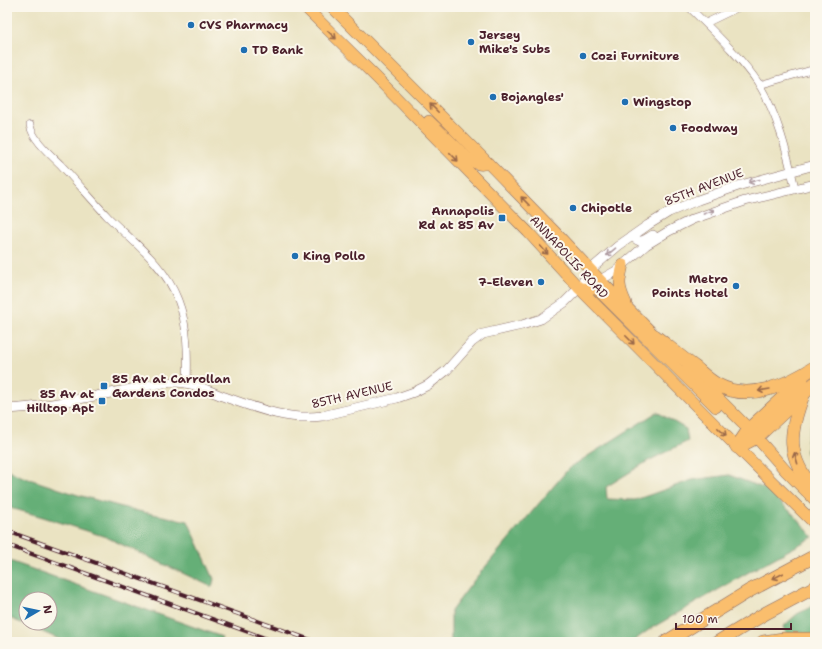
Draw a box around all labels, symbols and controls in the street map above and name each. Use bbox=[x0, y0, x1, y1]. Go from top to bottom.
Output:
place label: CVS Pharmacy bbox=[199, 17, 288, 33]
marker: CVS Pharmacy bbox=[186, 20, 196, 30]
place label: Jersey Mike's Subs bbox=[479, 27, 550, 57]
one-way arrow bbox=[327, 30, 337, 40]
marker: Jersey Mike's Subs bbox=[466, 37, 476, 47]
place label: TD Bank bbox=[252, 42, 304, 58]
marker: TD Bank bbox=[239, 45, 249, 55]
place label: Cozi Furniture bbox=[591, 48, 679, 64]
marker: Cozi Furniture bbox=[578, 51, 588, 61]
place label: Bojangles' bbox=[501, 89, 564, 105]
marker: Bojangles' bbox=[488, 92, 498, 102]
place label: Wingstop bbox=[633, 94, 691, 110]
marker: Wingstop bbox=[620, 97, 630, 107]
one-way arrow bbox=[429, 103, 439, 113]
place label: Foodway bbox=[681, 120, 738, 136]
marker: Foodway bbox=[668, 123, 678, 133]
one-way arrow bbox=[449, 152, 459, 162]
street label: 85TH AVENUE bbox=[662, 165, 746, 209]
one-way arrow bbox=[748, 178, 761, 185]
one-way arrow bbox=[520, 196, 530, 206]
place label: Chipotle bbox=[581, 200, 632, 216]
place label: Annapolis Rd at 85 Av bbox=[419, 203, 494, 233]
marker: Chipotle bbox=[568, 203, 578, 213]
one-way arrow bbox=[702, 208, 714, 216]
street label: ANNAPOLIS ROAD bbox=[526, 212, 612, 302]
marker: Annapolis Rd at 85 Av bbox=[497, 213, 507, 223]
one-way arrow bbox=[539, 245, 549, 255]
place label: King Pollo bbox=[303, 248, 366, 264]
one-way arrow bbox=[606, 248, 616, 257]
marker: King Pollo bbox=[290, 251, 300, 261]
place label: Metro Points Hotel bbox=[652, 271, 728, 301]
place label: 7-Eleven bbox=[478, 274, 533, 290]
marker: 7-Eleven bbox=[536, 277, 546, 287]
marker: Metro Points Hotel bbox=[731, 281, 741, 291]
one-way arrow bbox=[625, 335, 635, 345]
place label: 85 Av at Carrollan Gardens Condos bbox=[112, 371, 230, 401]
street label: 85TH AVENUE bbox=[310, 378, 394, 412]
marker: 85 Av at Carrollan Gardens Condos bbox=[99, 381, 109, 391]
place label: 85 Av at Hilltop Apt bbox=[27, 386, 94, 416]
one-way arrow bbox=[758, 386, 771, 394]
marker: 85 Av at Hilltop Apt bbox=[97, 396, 107, 406]
one-way arrow bbox=[717, 427, 727, 437]
one-way arrow bbox=[792, 452, 799, 465]
one-way arrow bbox=[772, 572, 784, 580]
north arrow bbox=[18, 591, 58, 631]
text: N bbox=[39, 604, 56, 615]
scale bar bbox=[676, 605, 791, 631]
text: 100 m bbox=[682, 611, 718, 627]

